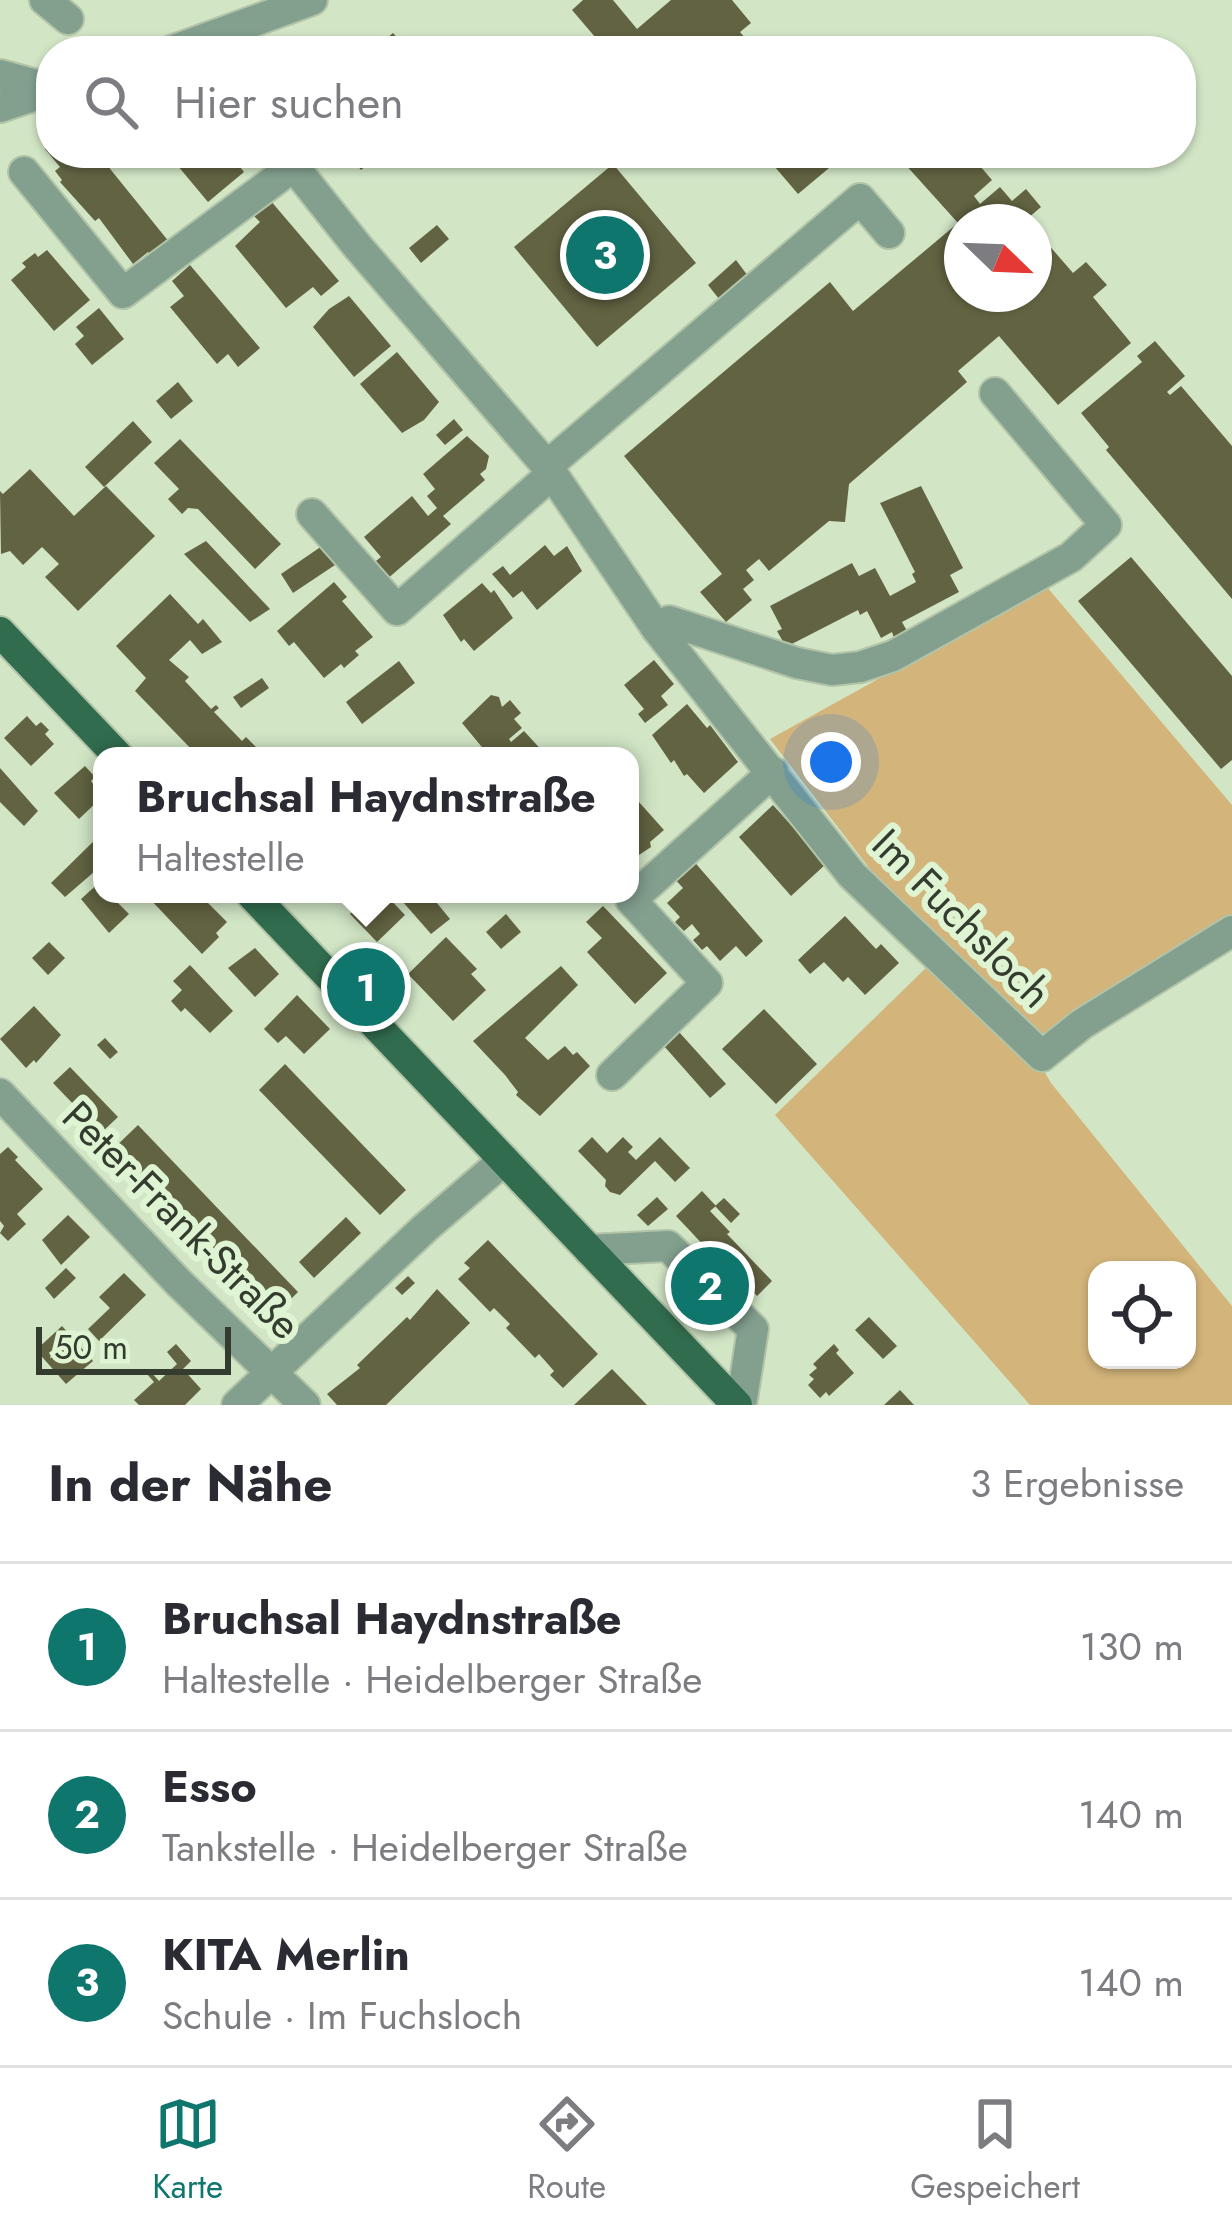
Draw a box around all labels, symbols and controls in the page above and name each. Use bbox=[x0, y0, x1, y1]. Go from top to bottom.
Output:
search box bbox=[36, 36, 1196, 168]
icon: search bbox=[78, 69, 144, 135]
text: Hier suchen bbox=[174, 70, 404, 135]
north arrow bbox=[944, 204, 1052, 312]
pin: 3 bbox=[566, 210, 644, 300]
your location bbox=[801, 732, 861, 792]
popup bbox=[93, 747, 639, 903]
text: Bruchsal Haydnstraße bbox=[136, 764, 596, 829]
street label: Im Fuchsloch bbox=[858, 815, 1065, 1022]
text: Haltestelle bbox=[136, 829, 305, 886]
pin: 1 bbox=[327, 942, 405, 1032]
street label: Peter-Frank-Straße bbox=[49, 1087, 315, 1353]
pin: 2 bbox=[671, 1241, 749, 1331]
map controls bbox=[1088, 1261, 1196, 1369]
button: locate bbox=[1088, 1261, 1196, 1369]
scale bar bbox=[36, 1321, 231, 1374]
text: 50 m bbox=[54, 1324, 128, 1371]
text: In der Nähe bbox=[48, 1446, 332, 1520]
text: 3 Ergebnisse bbox=[970, 1455, 1184, 1512]
text: Bruchsal Haydnstraße bbox=[162, 1586, 622, 1651]
text: 1 bbox=[77, 1618, 97, 1675]
text: 130 m bbox=[1080, 1618, 1184, 1675]
text: Haltestelle · Heidelberger Straße bbox=[162, 1651, 702, 1708]
text: Esso bbox=[162, 1754, 257, 1819]
text: 2 bbox=[74, 1786, 100, 1843]
text: 140 m bbox=[1078, 1786, 1184, 1843]
text: Tankstelle · Heidelberger Straße bbox=[162, 1819, 688, 1876]
text: KITA Merlin bbox=[162, 1922, 410, 1987]
text: 3 bbox=[75, 1954, 99, 2011]
text: 140 m bbox=[1078, 1954, 1184, 2011]
text: Schule · Im Fuchsloch bbox=[162, 1987, 522, 2044]
tab: Karte bbox=[152, 2091, 223, 2210]
tab: Route bbox=[527, 2091, 606, 2210]
tab: Gespeichert bbox=[910, 2091, 1080, 2210]

